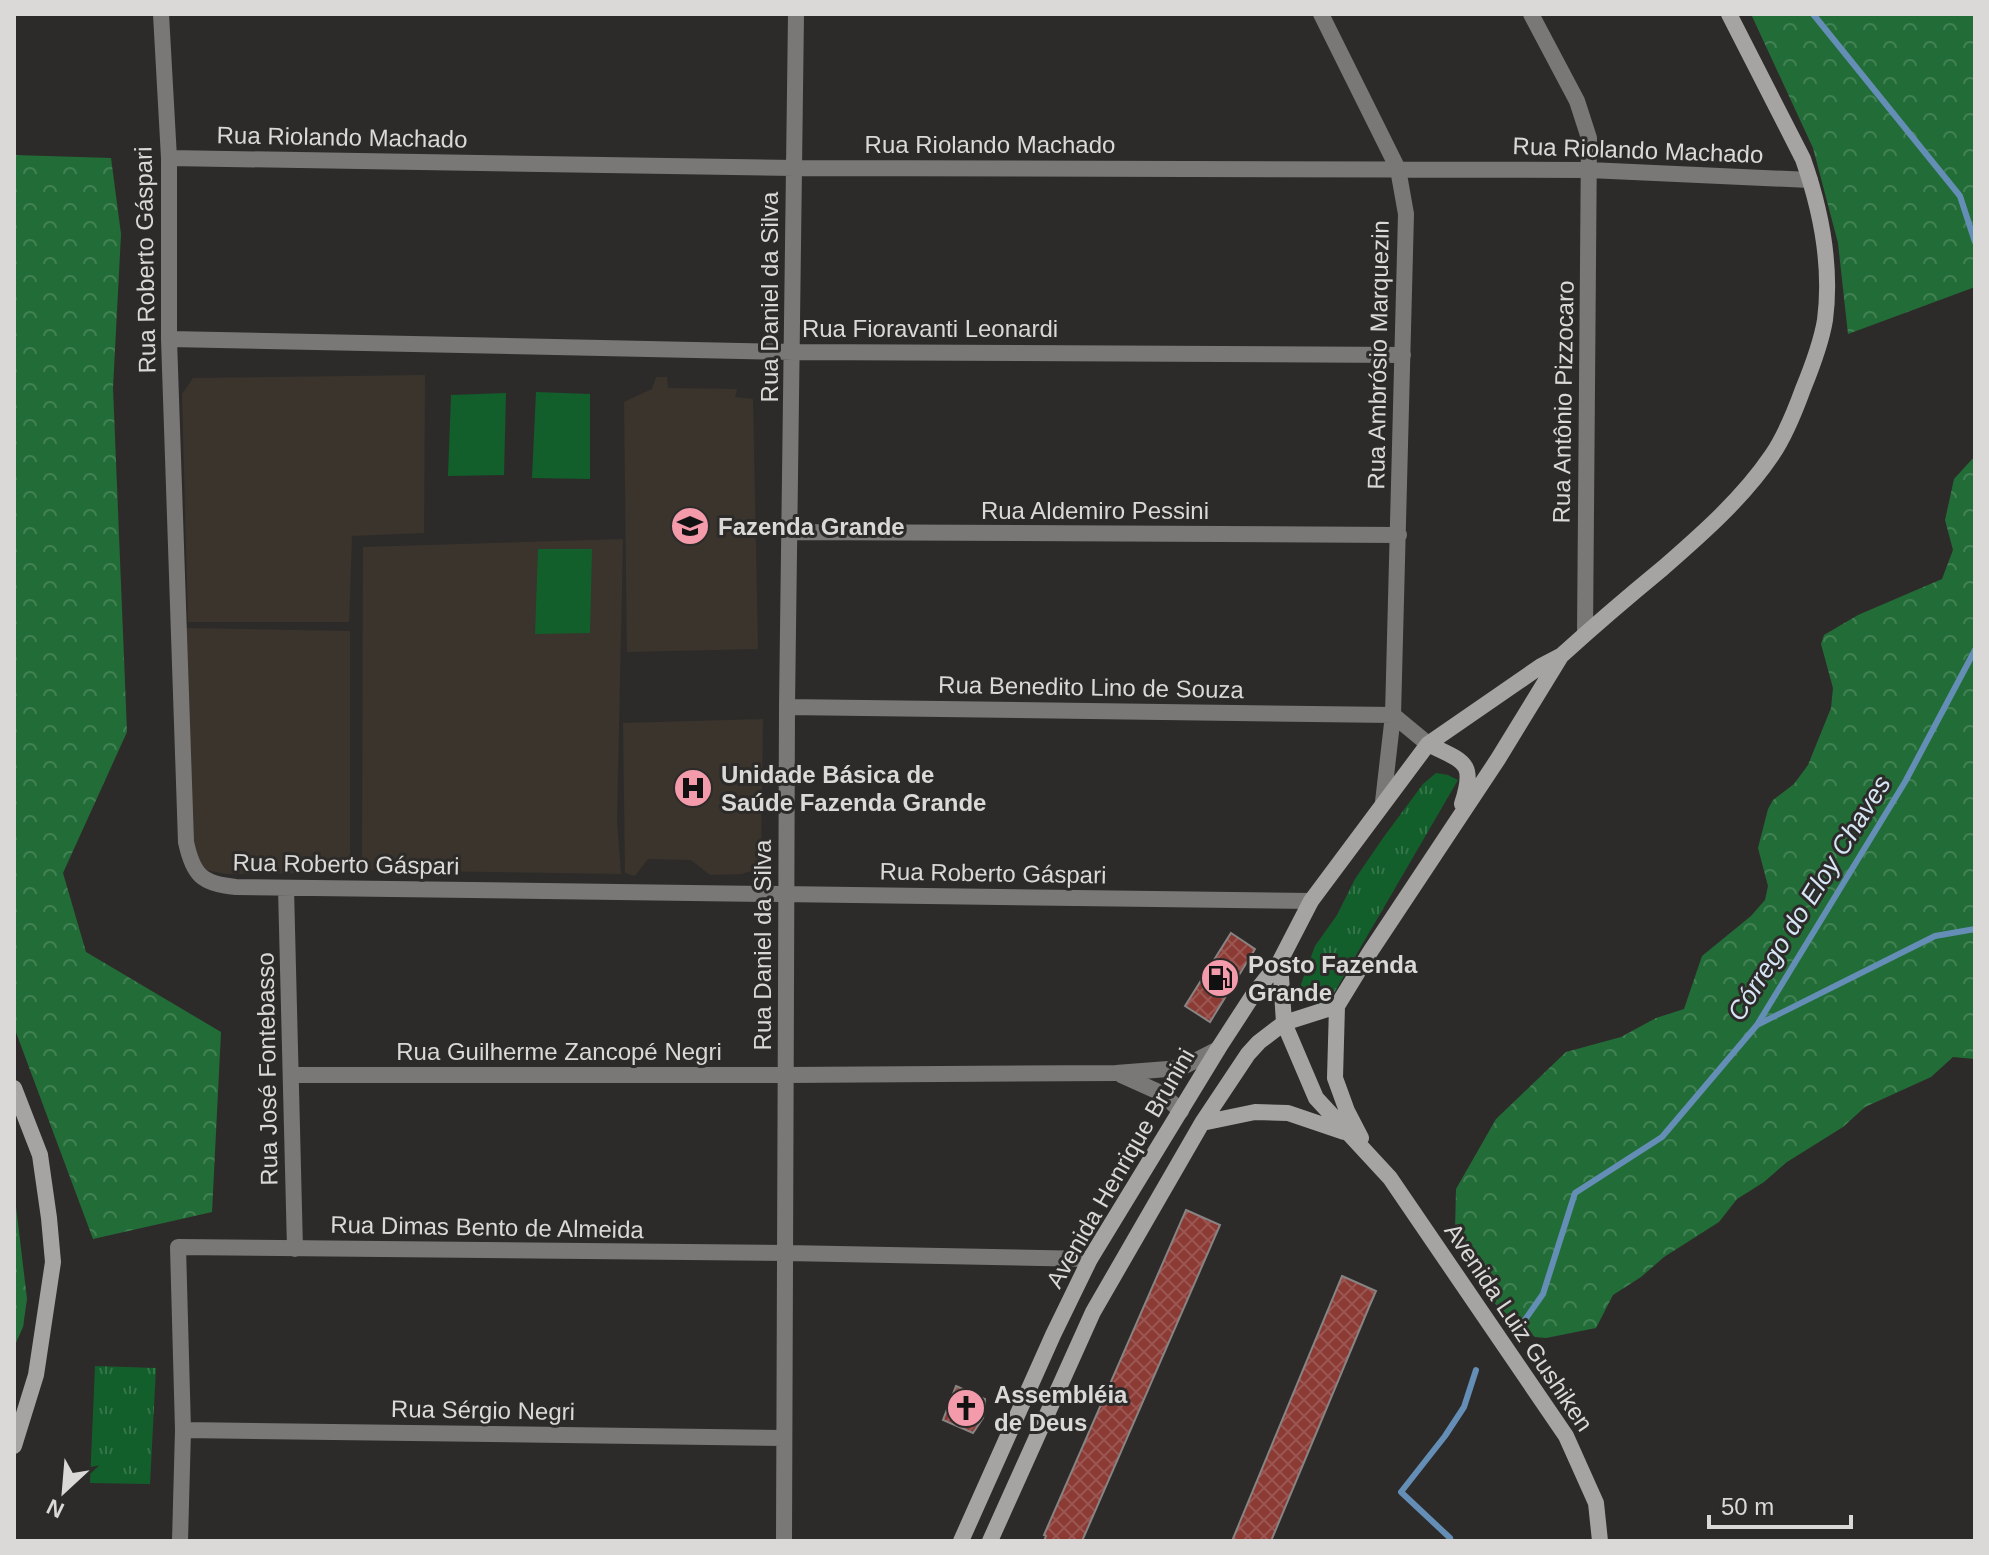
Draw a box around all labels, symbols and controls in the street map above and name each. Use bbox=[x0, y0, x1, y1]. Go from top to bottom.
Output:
street label: Rua Riolando Machado bbox=[216, 121, 468, 153]
street label: Rua Riolando Machado bbox=[865, 131, 1115, 158]
street label: Rua Riolando Machado bbox=[1512, 132, 1764, 168]
street label: Rua Roberto Gáspari bbox=[130, 146, 160, 374]
street label: Rua Daniel da Silva bbox=[756, 191, 783, 402]
street label: Rua Ambrósio Marquezin bbox=[1362, 220, 1394, 490]
street label: Rua Antônio Pizzocaro bbox=[1547, 280, 1579, 524]
street label: Rua Fioravanti Leonardi bbox=[802, 315, 1058, 342]
street label: Rua Aldemiro Pessini bbox=[981, 497, 1209, 524]
school or university icon: Fazenda Grande bbox=[669, 505, 711, 547]
place label: Fazenda Grande bbox=[718, 513, 905, 540]
street label: Rua Benedito Lino de Souza bbox=[938, 671, 1245, 703]
place label: Unidade Básica de Saúde Fazenda Grande bbox=[721, 761, 986, 816]
hospital icon: Unidade Básica de Saúde Fazenda Grande bbox=[672, 767, 714, 809]
water label: Córrego do Eloy Chaves bbox=[1721, 770, 1897, 1026]
street label: Rua Daniel da Silva bbox=[749, 839, 776, 1050]
street label: Rua Roberto Gáspari bbox=[232, 849, 460, 879]
street label: Rua Roberto Gáspari bbox=[879, 858, 1107, 888]
place label: Posto Fazenda Grande bbox=[1248, 951, 1418, 1006]
street label: Rua José Fontebasso bbox=[251, 952, 283, 1186]
fuel station icon: Posto Fazenda Grande bbox=[1199, 957, 1241, 999]
street label: Rua Guilherme Zancopé Negri bbox=[396, 1038, 722, 1065]
street label: Avenida Henrique Brunini bbox=[1040, 1044, 1200, 1292]
street label: Rua Dimas Bento de Almeida bbox=[330, 1211, 645, 1243]
street label: Avenida Luiz Gushiken bbox=[1439, 1218, 1599, 1436]
place label: Assembléia de Deus bbox=[994, 1381, 1128, 1436]
church icon: Assembléia de Deus bbox=[945, 1387, 987, 1429]
street label: Rua Sérgio Negri bbox=[391, 1395, 575, 1425]
north arrow bbox=[24, 1451, 104, 1531]
scale bar bbox=[1709, 1479, 1851, 1529]
text: 50 m bbox=[1721, 1493, 1774, 1520]
text: N bbox=[43, 1494, 68, 1523]

